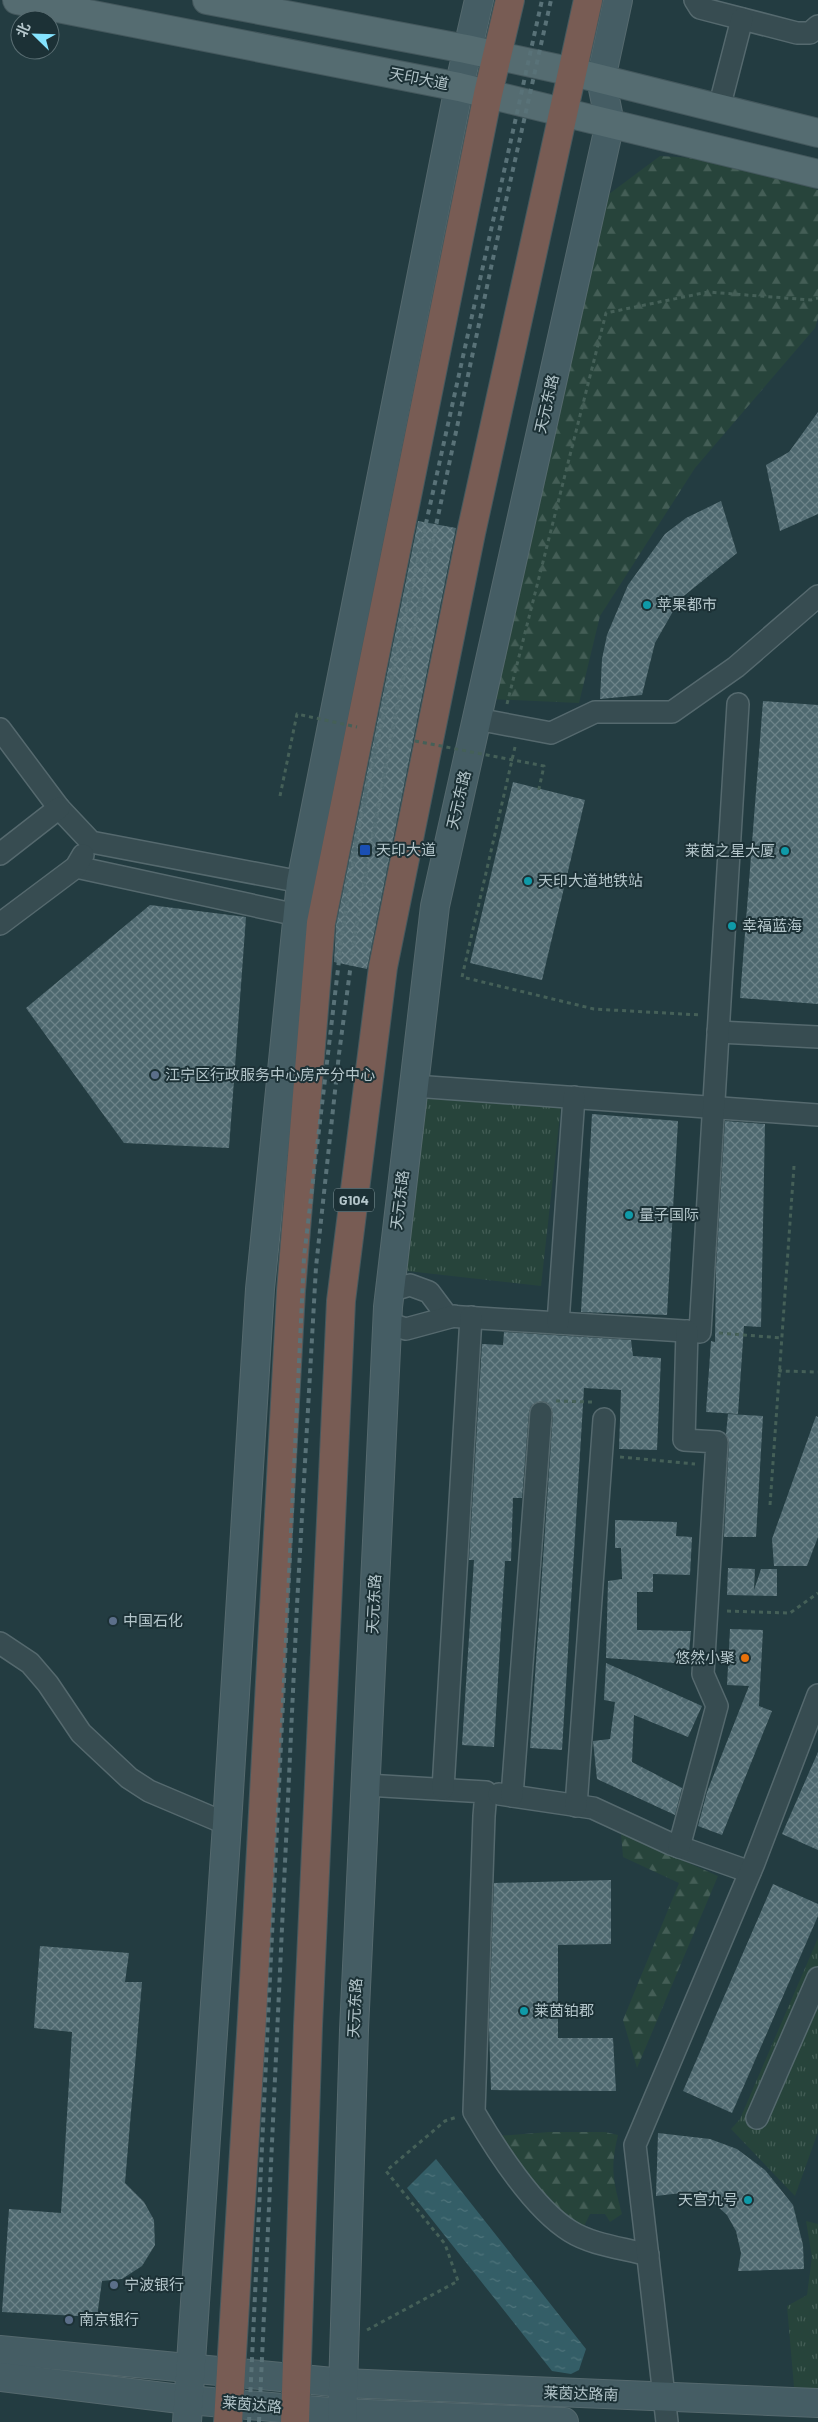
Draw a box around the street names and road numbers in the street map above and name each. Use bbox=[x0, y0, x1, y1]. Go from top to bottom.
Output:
street label: 天印大道 bbox=[388, 63, 450, 93]
street label: 天元东路 bbox=[531, 373, 562, 435]
street label: 天元东路 bbox=[443, 769, 474, 831]
street label: 天元东路 bbox=[386, 1169, 412, 1231]
road number: G104 bbox=[334, 1188, 374, 1212]
street label: 天元东路 bbox=[362, 1574, 384, 1634]
street label: 天元东路 bbox=[343, 1978, 365, 2038]
street label: 莱茵达路南 bbox=[543, 2383, 619, 2403]
street label: 莱茵达路 bbox=[221, 2392, 283, 2416]

